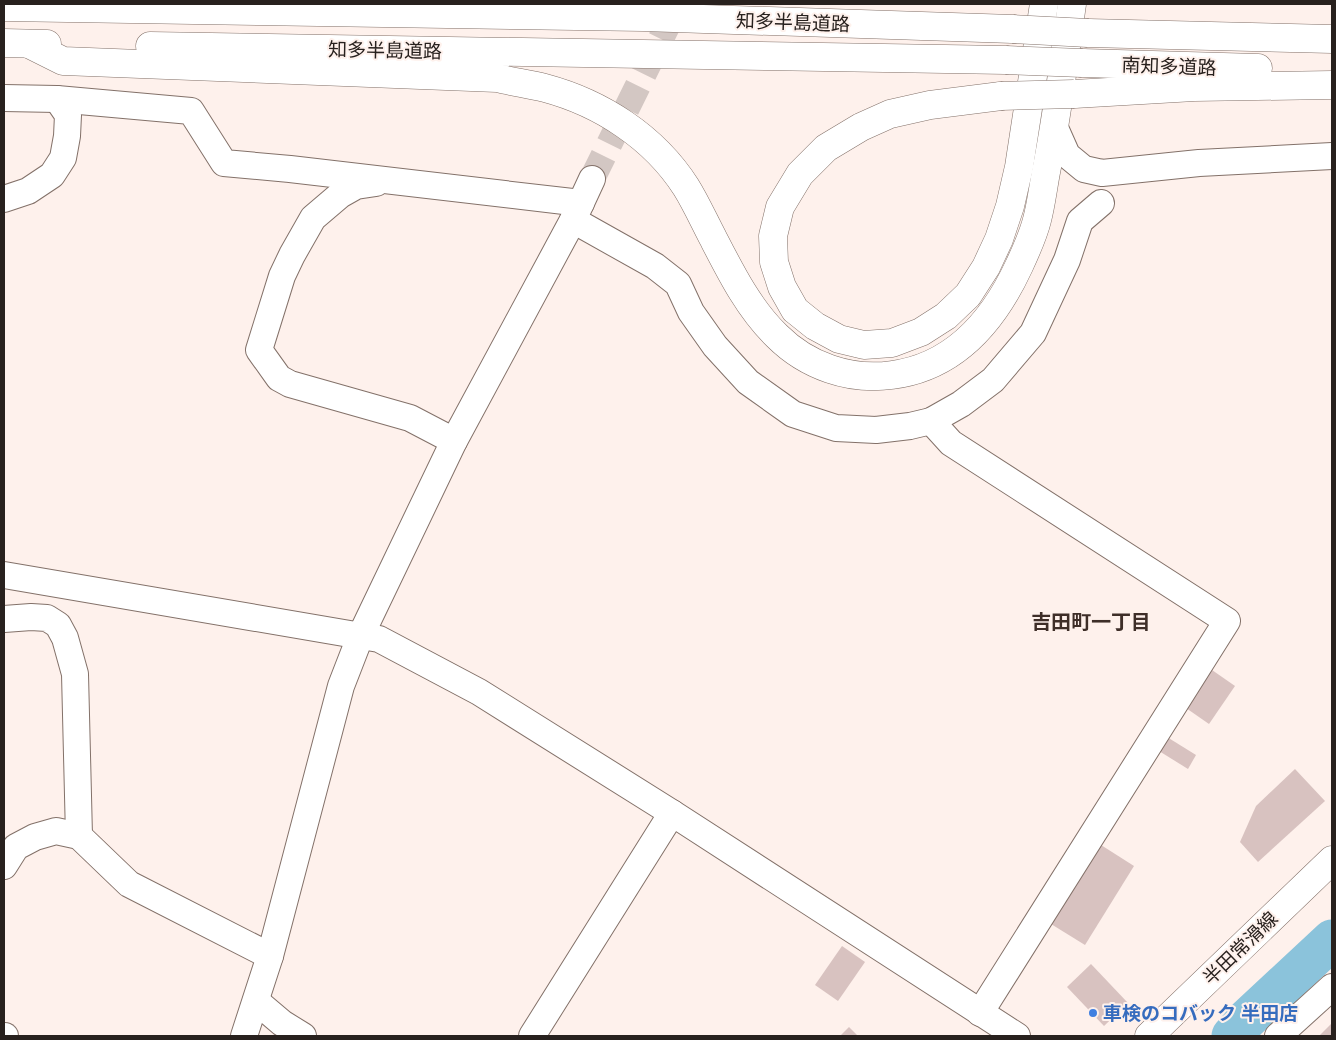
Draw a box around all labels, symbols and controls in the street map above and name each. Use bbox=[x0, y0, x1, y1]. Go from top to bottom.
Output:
street label: 知多半島道路 bbox=[736, 8, 850, 36]
street label: 知多半島道路 bbox=[328, 37, 442, 63]
street label: 南知多道路 bbox=[1121, 52, 1217, 80]
district label: 吉田町一丁目 bbox=[1031, 609, 1151, 634]
street label: 半田常滑線 bbox=[1197, 906, 1283, 990]
place label: 車検のコバック 半田店 bbox=[1103, 1001, 1298, 1025]
marker: 車検のコバック 半田店 bbox=[1087, 1007, 1099, 1019]

